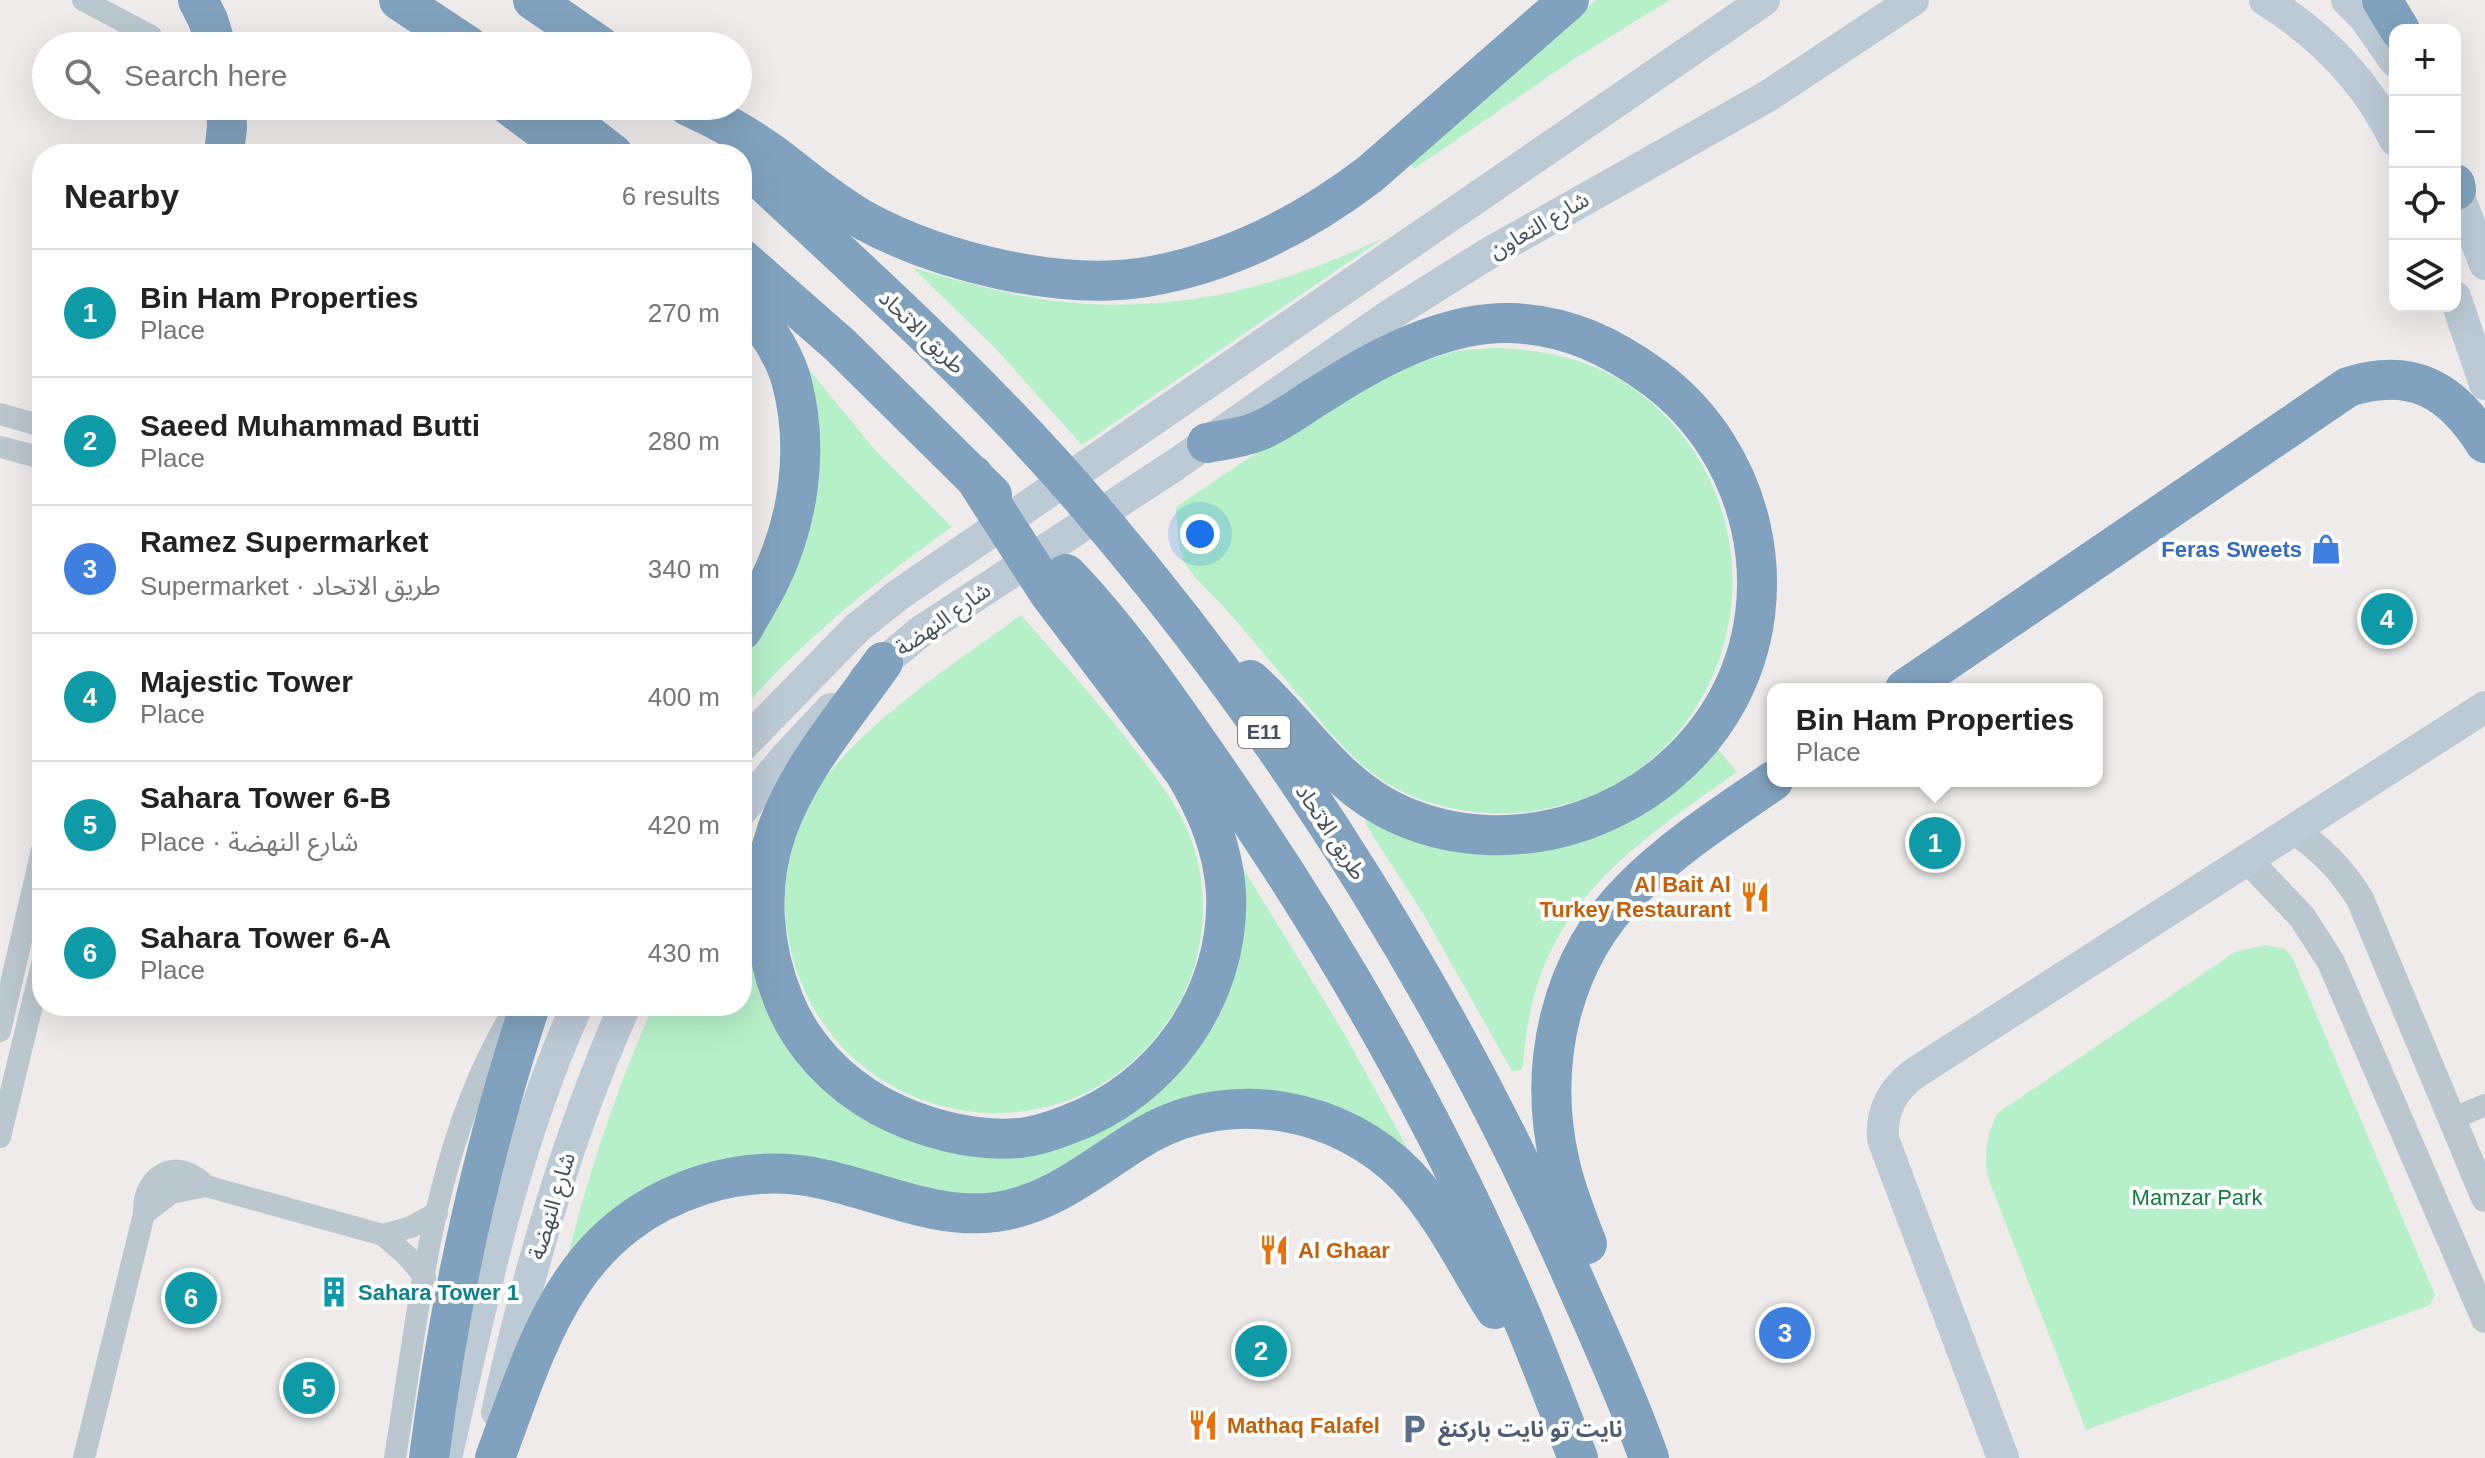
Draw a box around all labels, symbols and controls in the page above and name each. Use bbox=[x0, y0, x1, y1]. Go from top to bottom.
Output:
map controls bbox=[2389, 24, 2461, 312]
button: + bbox=[2389, 24, 2461, 96]
search box bbox=[32, 32, 752, 120]
icon: search bbox=[60, 54, 104, 98]
text: Search here bbox=[124, 59, 287, 92]
button: − bbox=[2389, 96, 2461, 168]
button: locate bbox=[2389, 168, 2461, 240]
text: Nearby bbox=[64, 177, 179, 215]
text: 6 results bbox=[622, 181, 720, 211]
street label: شارع التعاون bbox=[1485, 186, 1595, 267]
button: layers bbox=[2389, 240, 2461, 312]
text: Bin Ham Properties bbox=[140, 281, 418, 314]
street label: طريق الاتحاد bbox=[873, 285, 970, 380]
text: 1 bbox=[83, 298, 97, 328]
text: 270 m bbox=[648, 298, 720, 328]
text: Place bbox=[140, 315, 205, 345]
text: Saeed Muhammad Butti bbox=[140, 409, 480, 442]
text: 2 bbox=[83, 426, 97, 456]
text: 280 m bbox=[648, 426, 720, 456]
text: Place bbox=[140, 443, 205, 473]
your location bbox=[1180, 514, 1220, 554]
text: Ramez Supermarket bbox=[140, 525, 428, 558]
shop icon: Feras Sweets bbox=[2309, 532, 2343, 566]
place label: Feras Sweets bbox=[2161, 537, 2302, 562]
text: 3 bbox=[83, 554, 97, 584]
text: 340 m bbox=[648, 554, 720, 584]
text: Supermarket · طريق الاتحاد bbox=[140, 571, 441, 601]
street label: شارع النهضة bbox=[891, 577, 998, 664]
pin: 4 bbox=[2361, 589, 2413, 649]
text: Majestic Tower bbox=[140, 665, 353, 698]
text: 4 bbox=[83, 682, 97, 712]
text: 400 m bbox=[648, 682, 720, 712]
popup bbox=[1767, 683, 2103, 787]
text: Place bbox=[140, 699, 205, 729]
text: Bin Ham Properties bbox=[1796, 703, 2074, 736]
road number: E11 bbox=[1238, 716, 1290, 748]
text: Place bbox=[1796, 737, 1861, 767]
street label: طريق الاتحاد bbox=[1290, 780, 1371, 885]
text: Sahara Tower 6-B bbox=[140, 781, 391, 814]
text: 5 bbox=[83, 810, 97, 840]
text: 420 m bbox=[648, 810, 720, 840]
pin: 1 bbox=[1909, 813, 1961, 873]
text: Place · شارع النهضة bbox=[140, 827, 358, 857]
place label: Al Bait Al Turkey Restaurant bbox=[1539, 872, 1732, 922]
restaurant icon: Al Bait Al Turkey Restaurant bbox=[1738, 880, 1772, 914]
text: Sahara Tower 6-A bbox=[140, 921, 391, 954]
text: 6 bbox=[83, 938, 97, 968]
text: 430 m bbox=[648, 938, 720, 968]
text: Place bbox=[140, 955, 205, 985]
street label: شارع النهضة bbox=[524, 1150, 584, 1264]
park label: Mamzar Park bbox=[2132, 1185, 2263, 1210]
restaurant icon: Al Ghaar bbox=[1257, 1233, 1291, 1267]
place label: Al Ghaar bbox=[1298, 1238, 1390, 1263]
pin: 6 bbox=[165, 1268, 217, 1328]
building icon: Sahara Tower 1 bbox=[317, 1275, 351, 1309]
place label: Sahara Tower 1 bbox=[358, 1280, 519, 1305]
pin: 3 bbox=[1759, 1303, 1811, 1363]
pin: 2 bbox=[1235, 1321, 1287, 1381]
pin: 5 bbox=[283, 1358, 335, 1418]
restaurant icon: Mathaq Falafel bbox=[1186, 1408, 1220, 1442]
parking icon: نايت تو نايت باركنغ bbox=[1397, 1412, 1431, 1446]
place label: Mathaq Falafel bbox=[1227, 1413, 1380, 1438]
place label: نايت تو نايت باركنغ bbox=[1438, 1417, 1623, 1446]

